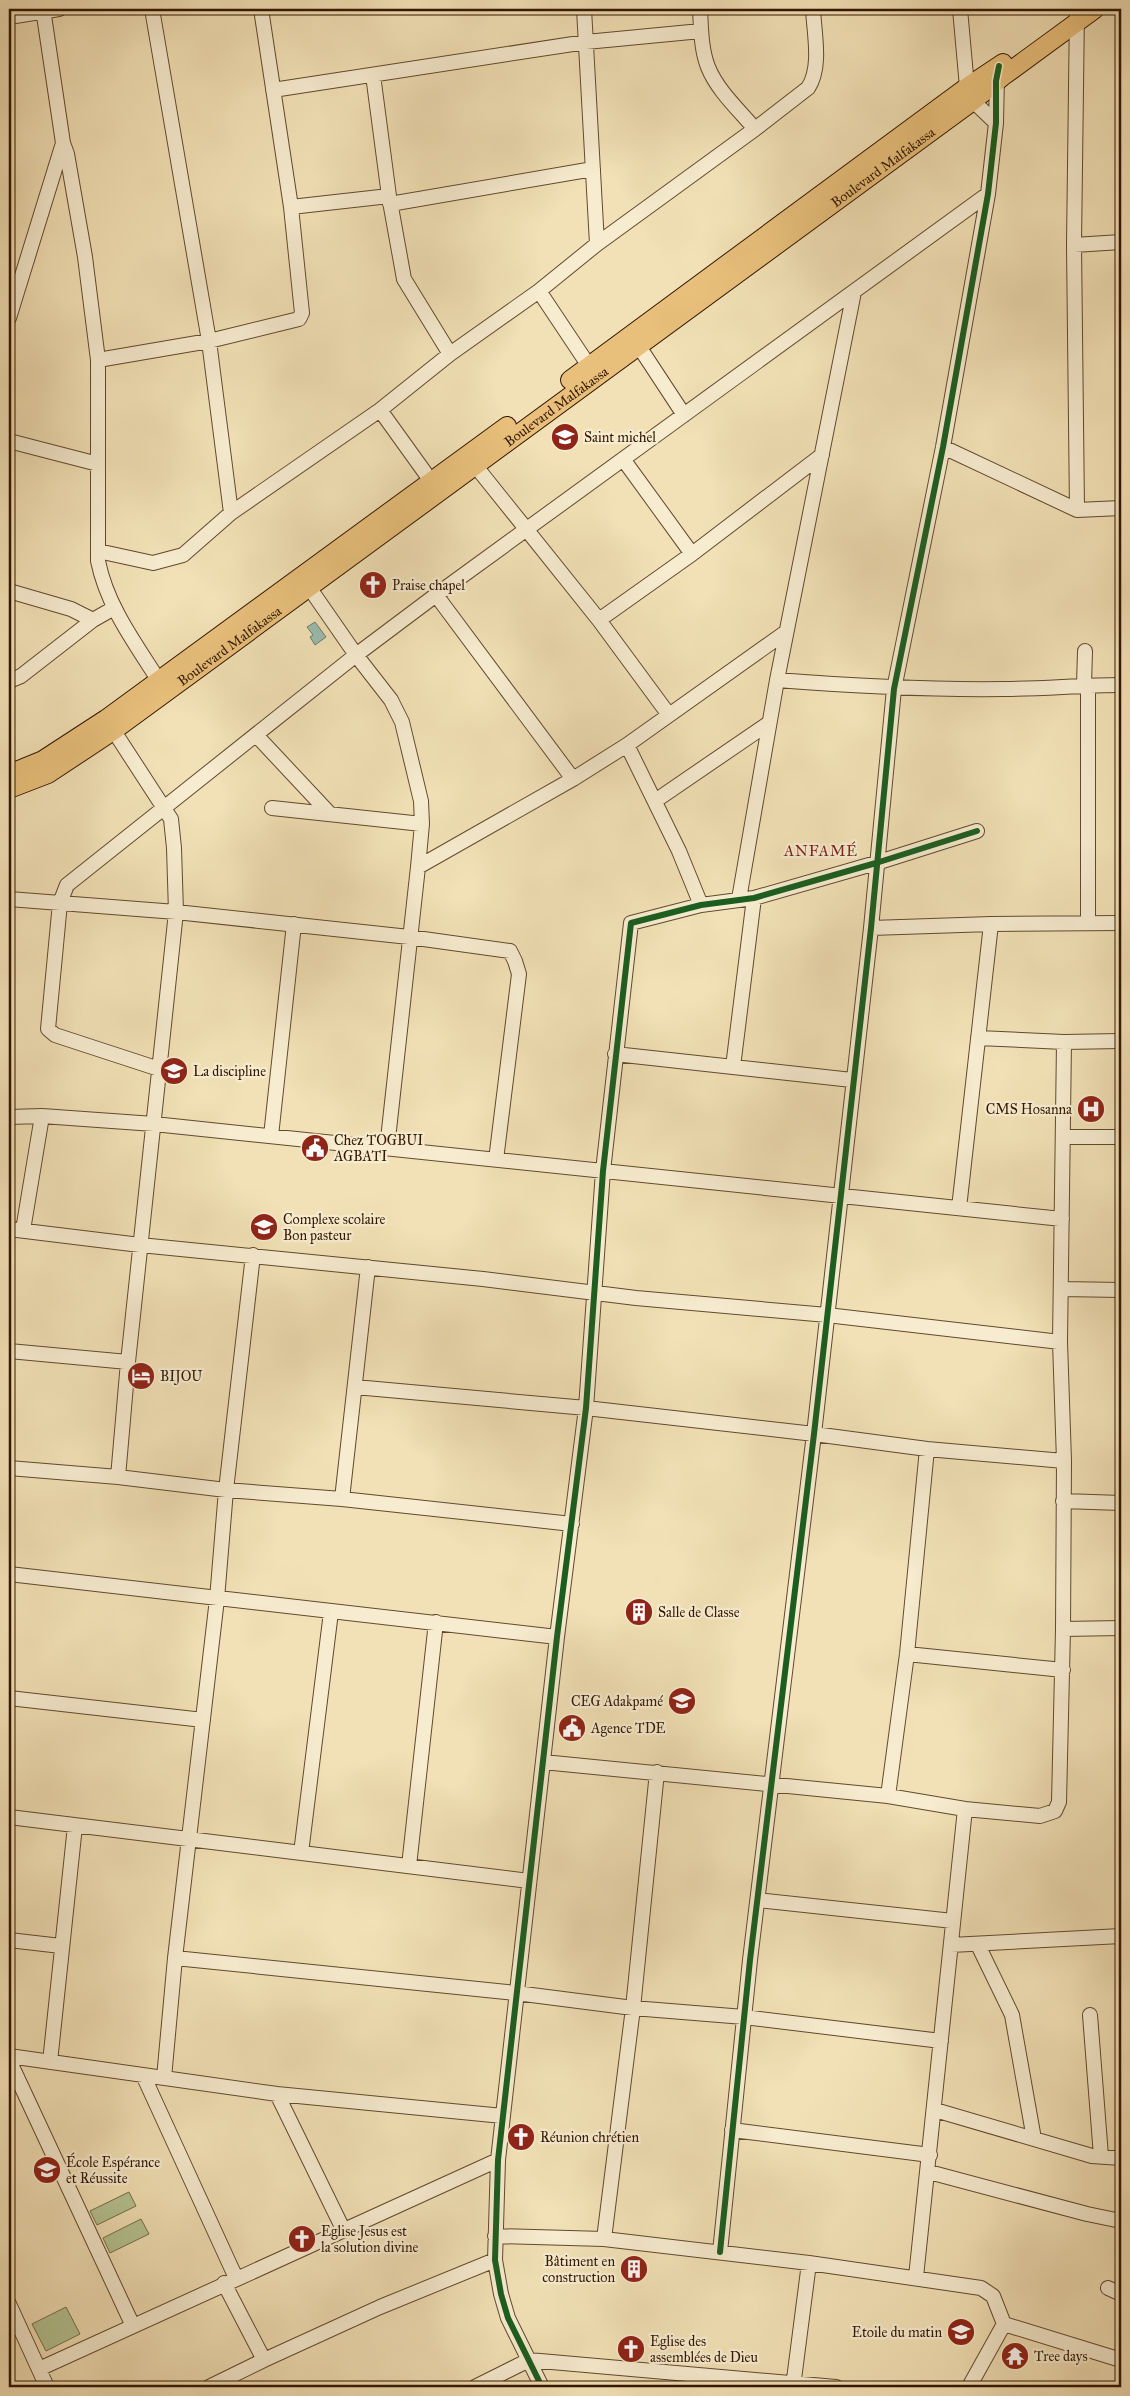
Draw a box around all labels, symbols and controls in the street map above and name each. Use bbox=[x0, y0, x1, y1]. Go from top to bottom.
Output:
street label: Boulevard Malfakassa bbox=[828, 124, 938, 211]
street label: Boulevard Malfakassa bbox=[501, 363, 612, 450]
school or university icon: Saint michel bbox=[550, 422, 580, 452]
place label: Saint michel bbox=[584, 429, 656, 446]
church icon: Praise chapel bbox=[358, 570, 388, 600]
place label: Praise chapel bbox=[392, 577, 465, 594]
street label: Boulevard Malfakassa bbox=[174, 602, 285, 690]
district label: ANFAMÉ bbox=[783, 841, 858, 860]
school or university icon: La discipline bbox=[159, 1056, 189, 1086]
place label: La discipline bbox=[193, 1063, 266, 1080]
hospital icon: CMS Hosanna bbox=[1076, 1094, 1106, 1124]
place label: CMS Hosanna bbox=[986, 1101, 1072, 1118]
place label: Chez TOGBUI AGBATI bbox=[333, 1132, 423, 1165]
public building icon: Chez TOGBUI AGBATI bbox=[300, 1133, 330, 1163]
place label: Complexe scolaire Bon pasteur bbox=[283, 1211, 386, 1244]
school or university icon: Complexe scolaire Bon pasteur bbox=[249, 1212, 279, 1242]
hotel icon: BIJOU bbox=[126, 1361, 156, 1391]
place label: BIJOU bbox=[160, 1368, 203, 1386]
building icon: Salle de Classe bbox=[624, 1597, 654, 1627]
place label: Salle de Classe bbox=[658, 1604, 740, 1621]
school or university icon: CEG Adakpamé bbox=[667, 1686, 697, 1716]
place label: CEG Adakpamé bbox=[571, 1693, 663, 1710]
public building icon: Agence TDE bbox=[557, 1713, 587, 1743]
place label: Agence TDE bbox=[590, 1720, 666, 1737]
church icon: Réunion chrétien bbox=[506, 2122, 536, 2152]
place label: Réunion chrétien bbox=[540, 2129, 639, 2146]
place label: École Espérance et Réussite bbox=[66, 2152, 160, 2187]
school or university icon: École Espérance et Réussite bbox=[32, 2155, 62, 2185]
place label: Eglise Jesus est la solution divine bbox=[321, 2223, 418, 2256]
church icon: Eglise Jesus est la solution divine bbox=[287, 2224, 317, 2254]
place label: Bâtiment en construction bbox=[542, 2253, 615, 2286]
building icon: Bâtiment en construction bbox=[619, 2254, 649, 2284]
school or university icon: Etoile du matin bbox=[946, 2317, 976, 2347]
place label: Etoile du matin bbox=[852, 2324, 942, 2341]
place label: Eglise des assemblées de Dieu bbox=[650, 2333, 758, 2366]
church icon: Eglise des assemblées de Dieu bbox=[616, 2334, 646, 2364]
temple icon: Tree days bbox=[1000, 2341, 1030, 2371]
place label: Tree days bbox=[1034, 2348, 1088, 2365]

